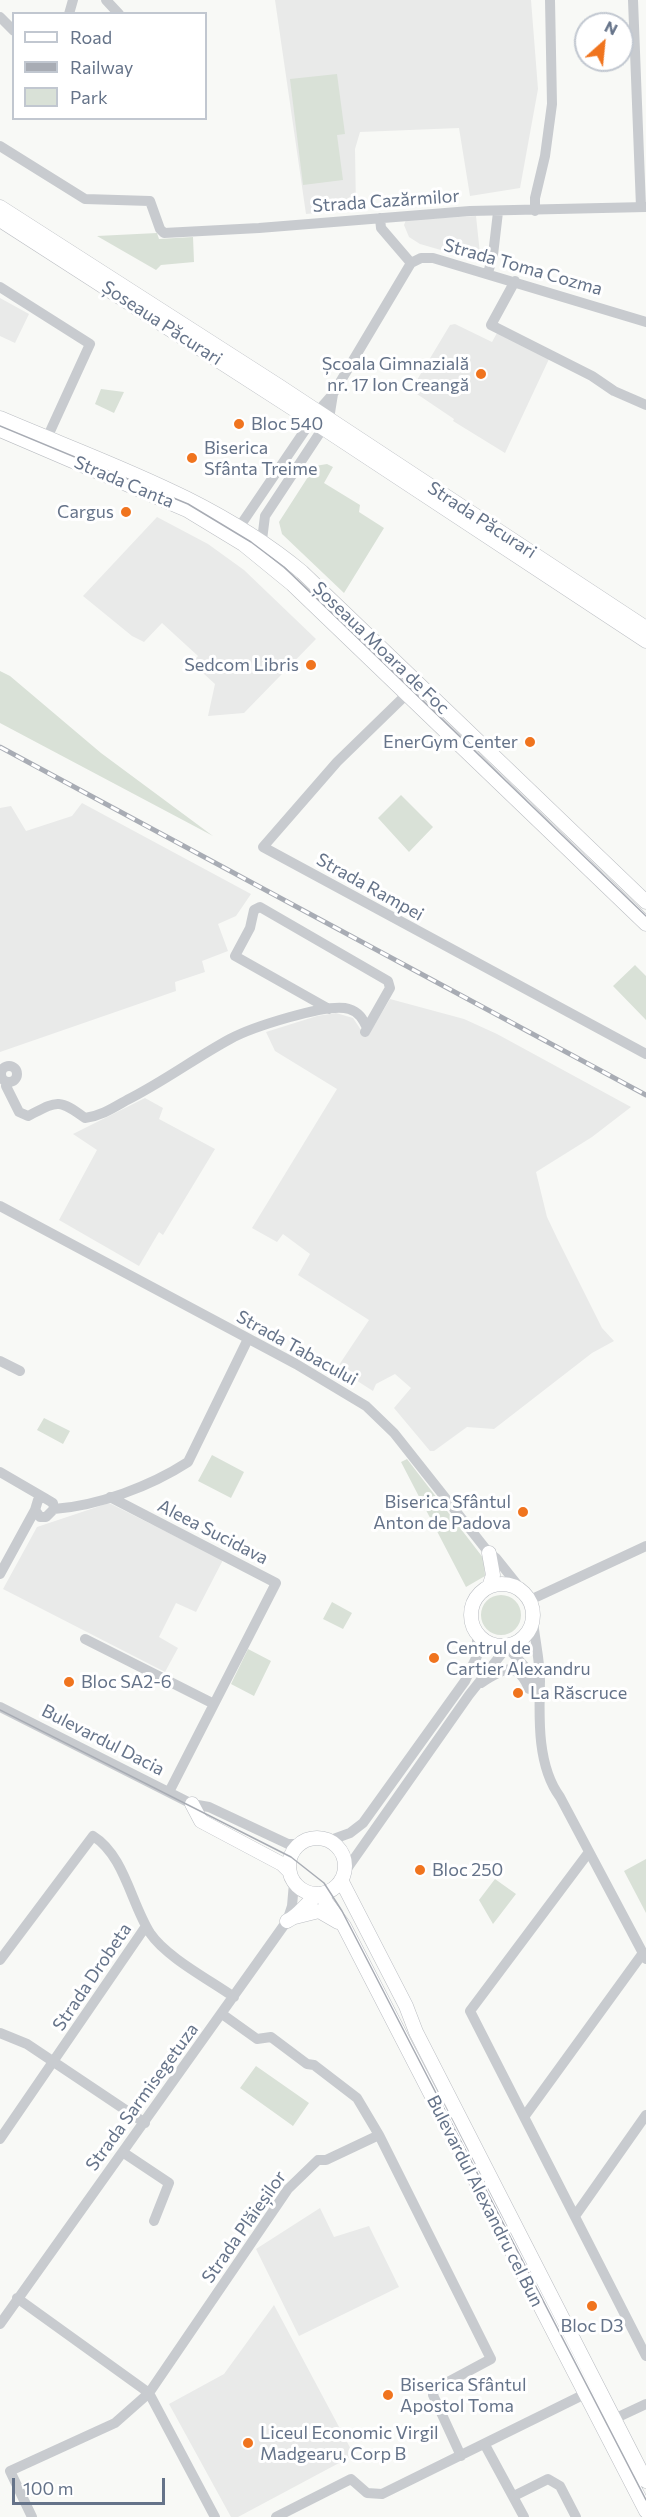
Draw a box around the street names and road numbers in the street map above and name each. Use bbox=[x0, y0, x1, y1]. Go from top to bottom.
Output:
street label: Strada Cazărmilor bbox=[312, 185, 460, 217]
street label: Strada Toma Cozma bbox=[441, 234, 605, 300]
street label: Șoseaua Păcurari bbox=[98, 276, 226, 370]
street label: Strada Canta bbox=[71, 451, 177, 513]
street label: Strada Păcurari bbox=[424, 477, 540, 563]
street label: Șoseaua Moara de Foc bbox=[308, 577, 454, 719]
street label: Strada Rampei bbox=[313, 849, 427, 925]
street label: Strada Tabacului bbox=[233, 1306, 361, 1390]
street label: Aleea Sucidava bbox=[154, 1495, 272, 1569]
street label: Bulevardul Dacia bbox=[38, 1700, 168, 1780]
street label: Strada Drobeta bbox=[48, 1919, 136, 2035]
street label: Strada Sarmisegetuza bbox=[81, 2019, 203, 2175]
street label: Bulevardul Alexandru cel Bun bbox=[422, 2092, 548, 2310]
street label: Strada Plăieșilor bbox=[197, 2167, 291, 2287]

